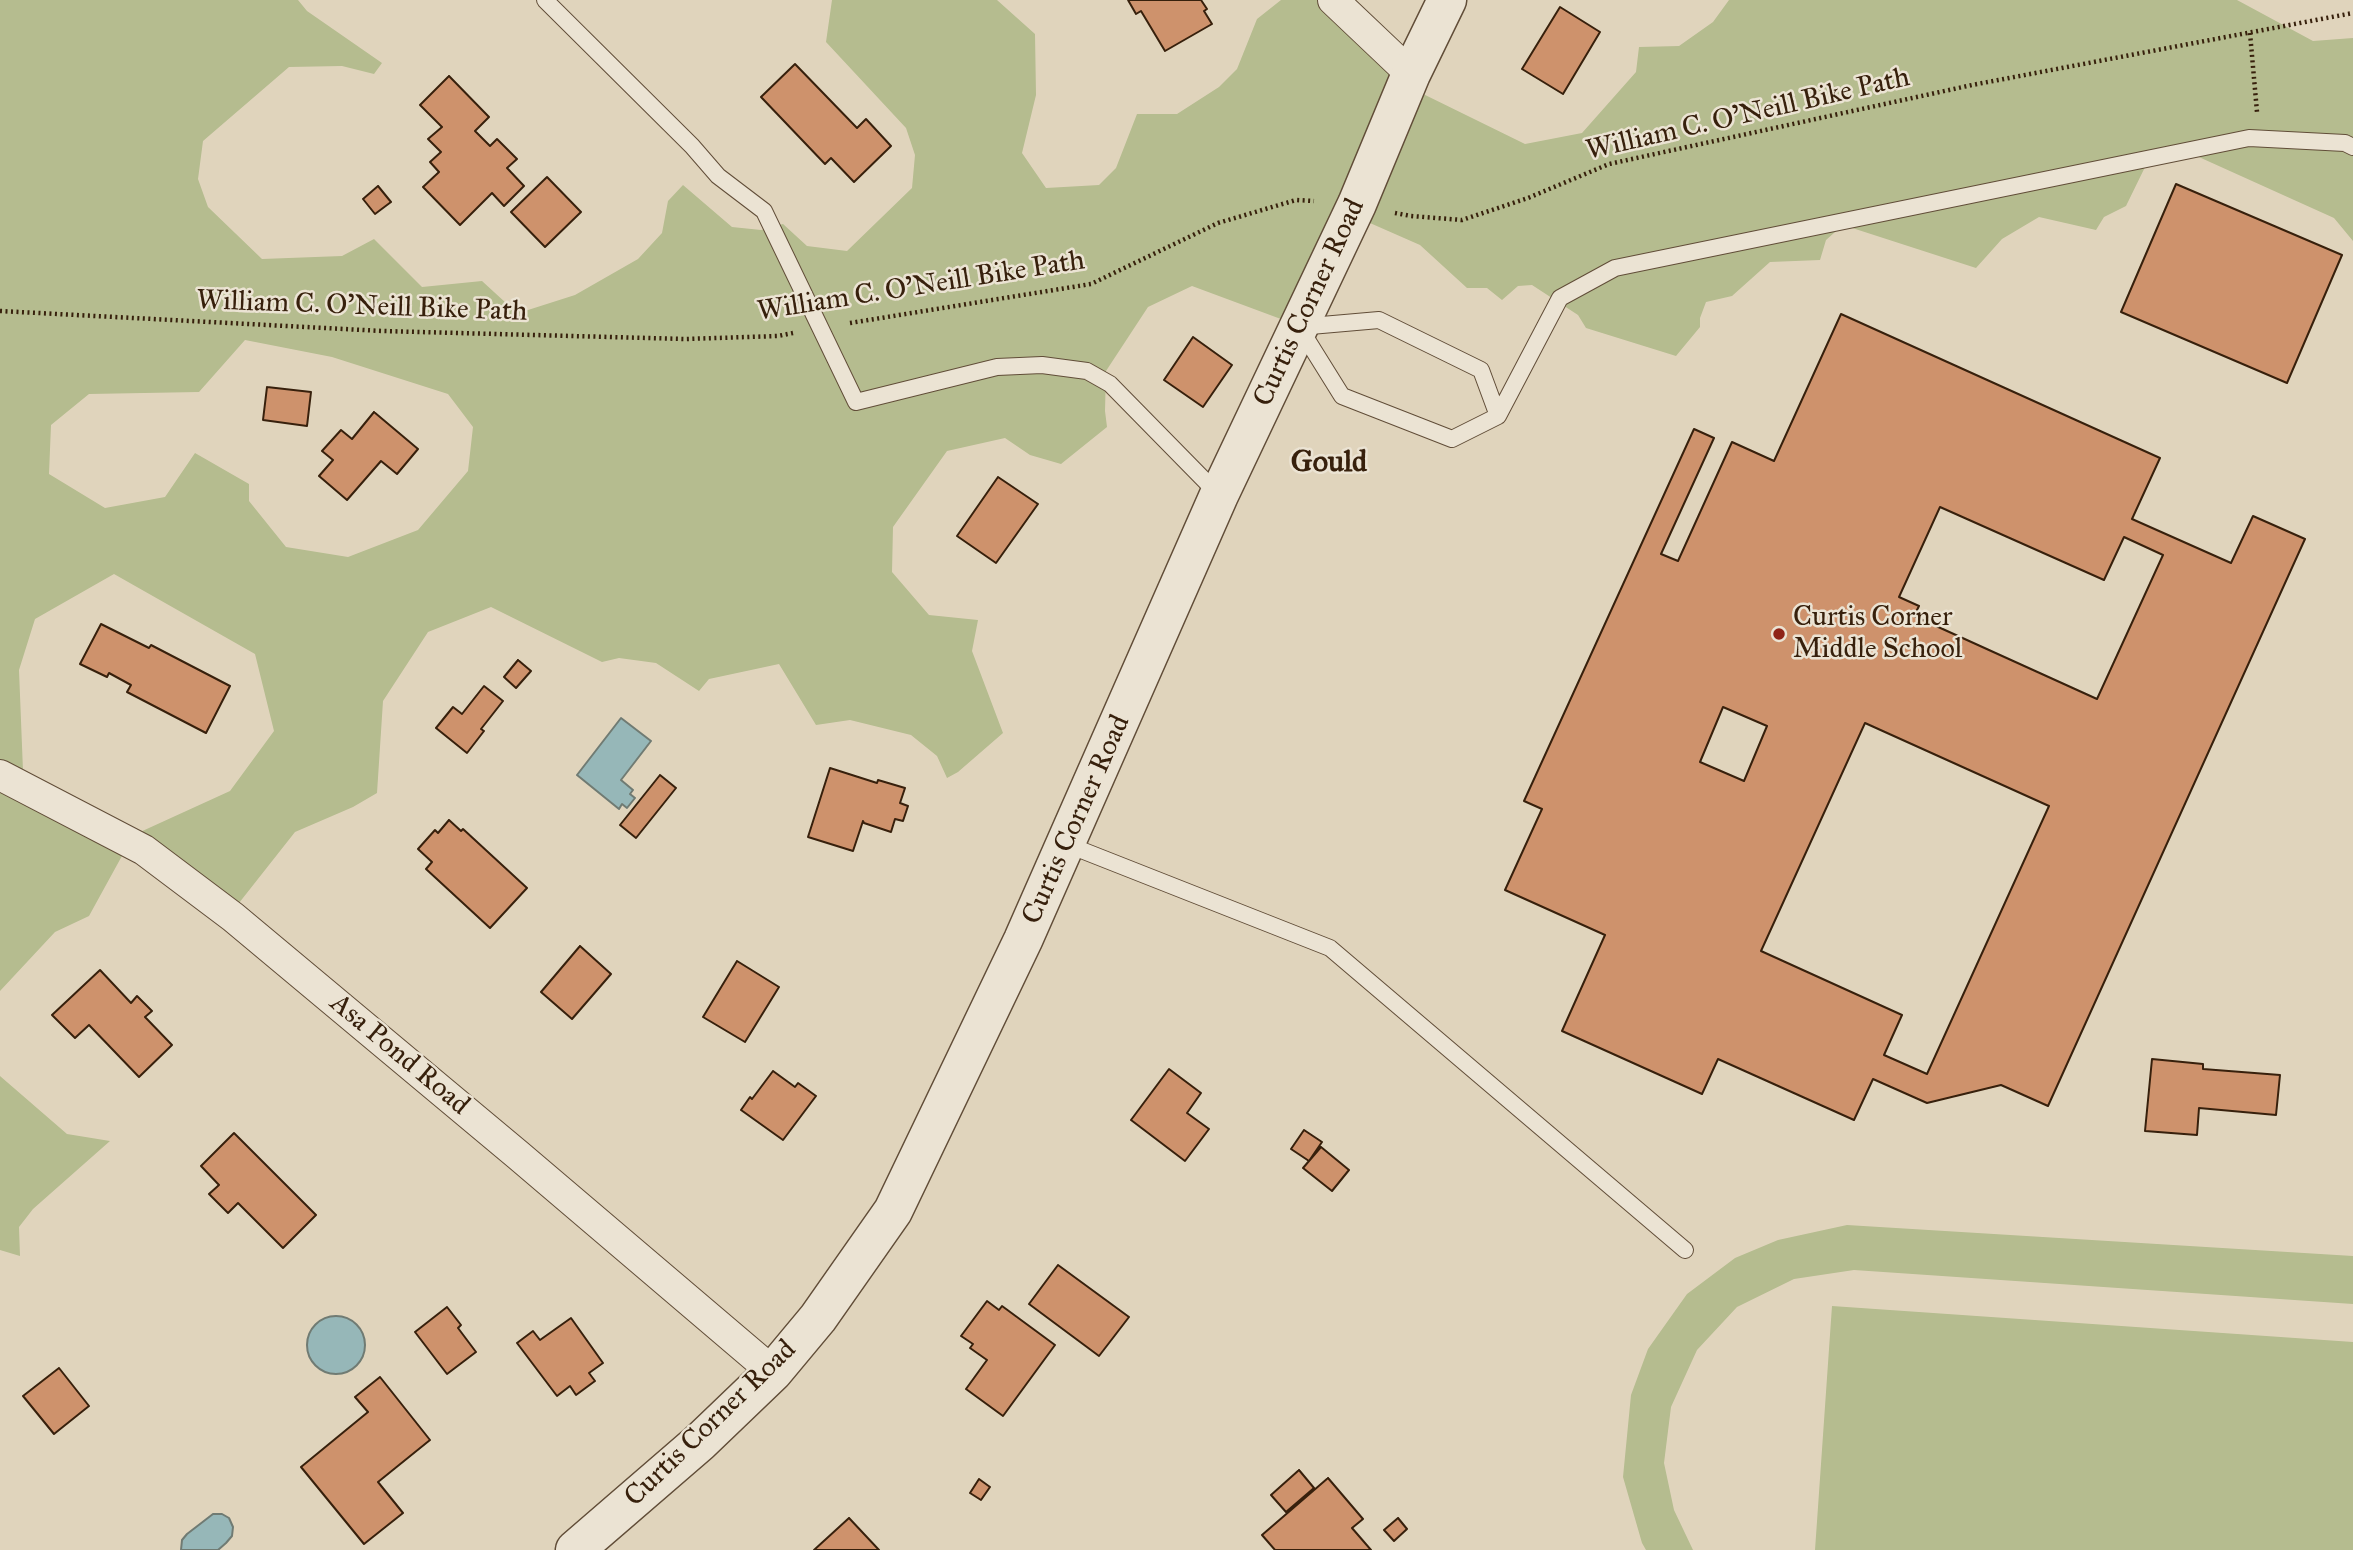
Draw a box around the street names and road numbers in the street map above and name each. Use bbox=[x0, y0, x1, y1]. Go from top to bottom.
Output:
street label: William C. O'Neill Bike Path bbox=[1583, 61, 1913, 169]
street label: Curtis Corner Road bbox=[1247, 194, 1373, 412]
street label: William C. O'Neill Bike Path bbox=[755, 245, 1087, 329]
street label: William C. O'Neill Bike Path bbox=[196, 284, 528, 330]
street label: Curtis Corner Road bbox=[1016, 710, 1138, 930]
street label: Asa Pond Road bbox=[323, 987, 475, 1123]
street label: Curtis Corner Road bbox=[618, 1334, 804, 1514]

